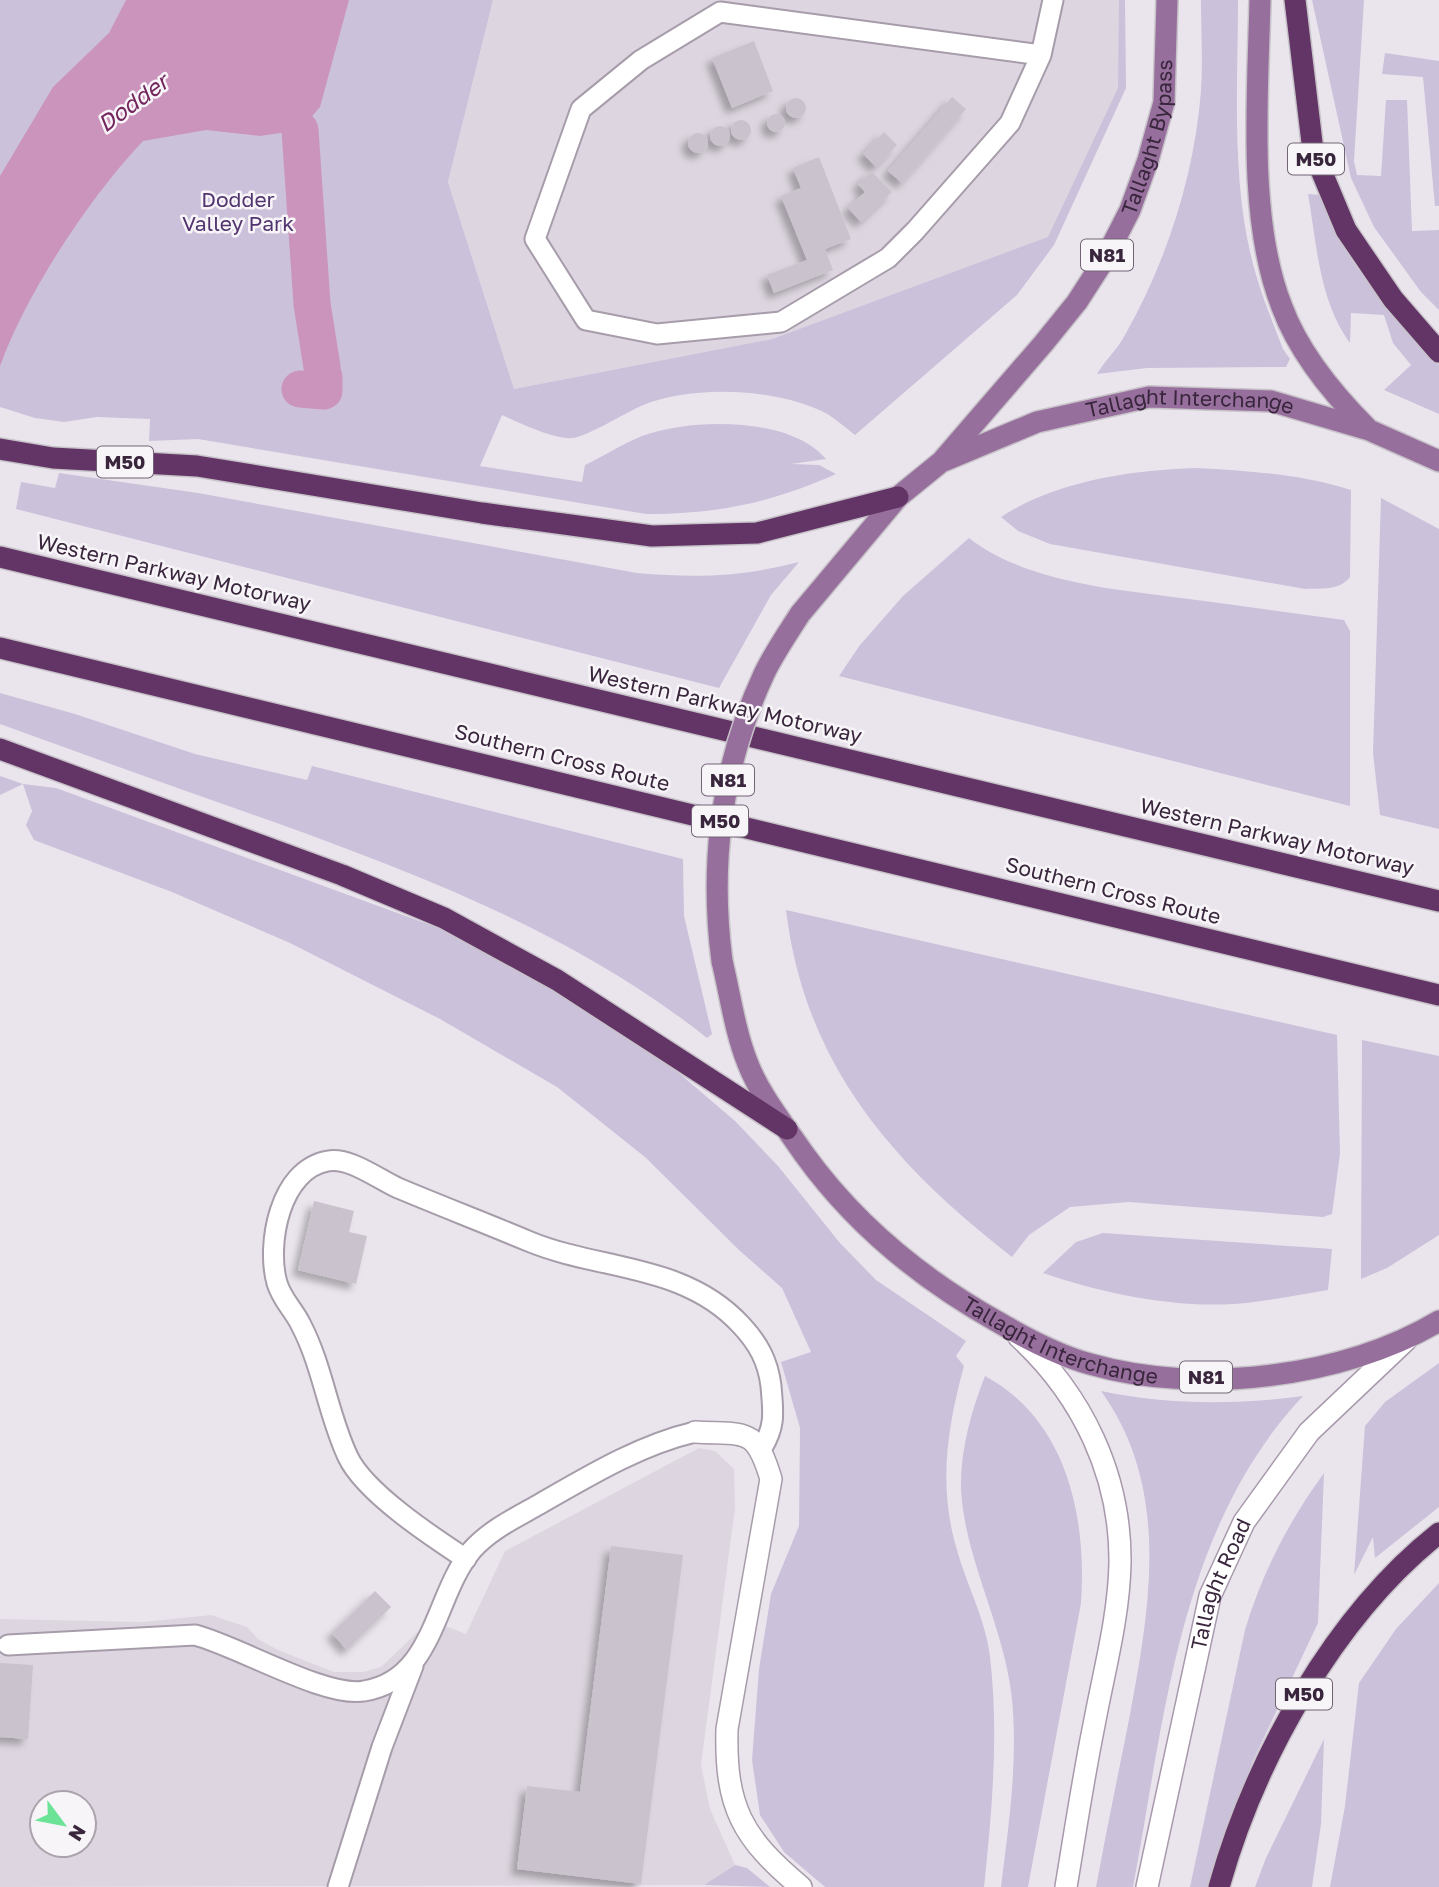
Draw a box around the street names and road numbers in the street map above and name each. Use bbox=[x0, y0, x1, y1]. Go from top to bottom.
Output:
street label: Tallaght Bypass bbox=[1115, 59, 1177, 218]
road number: M50 bbox=[1288, 144, 1344, 174]
road number: N81 bbox=[1081, 240, 1133, 270]
street label: Tallaght Interchange bbox=[1083, 383, 1297, 423]
road number: M50 bbox=[97, 446, 153, 477]
street label: Western Parkway Motorway bbox=[35, 528, 314, 616]
street label: Western Parkway Motorway bbox=[586, 660, 865, 748]
street label: Southern Cross Route bbox=[452, 718, 673, 796]
road number: N81 bbox=[702, 764, 754, 796]
street label: Western Parkway Motorway bbox=[1138, 792, 1417, 880]
road number: M50 bbox=[692, 806, 748, 836]
street label: Southern Cross Route bbox=[1003, 851, 1224, 929]
street label: Tallaght Interchange bbox=[958, 1290, 1160, 1389]
road number: N81 bbox=[1180, 1362, 1232, 1392]
street label: Tallaght Road bbox=[1185, 1514, 1256, 1653]
road number: M50 bbox=[1276, 1678, 1332, 1710]

